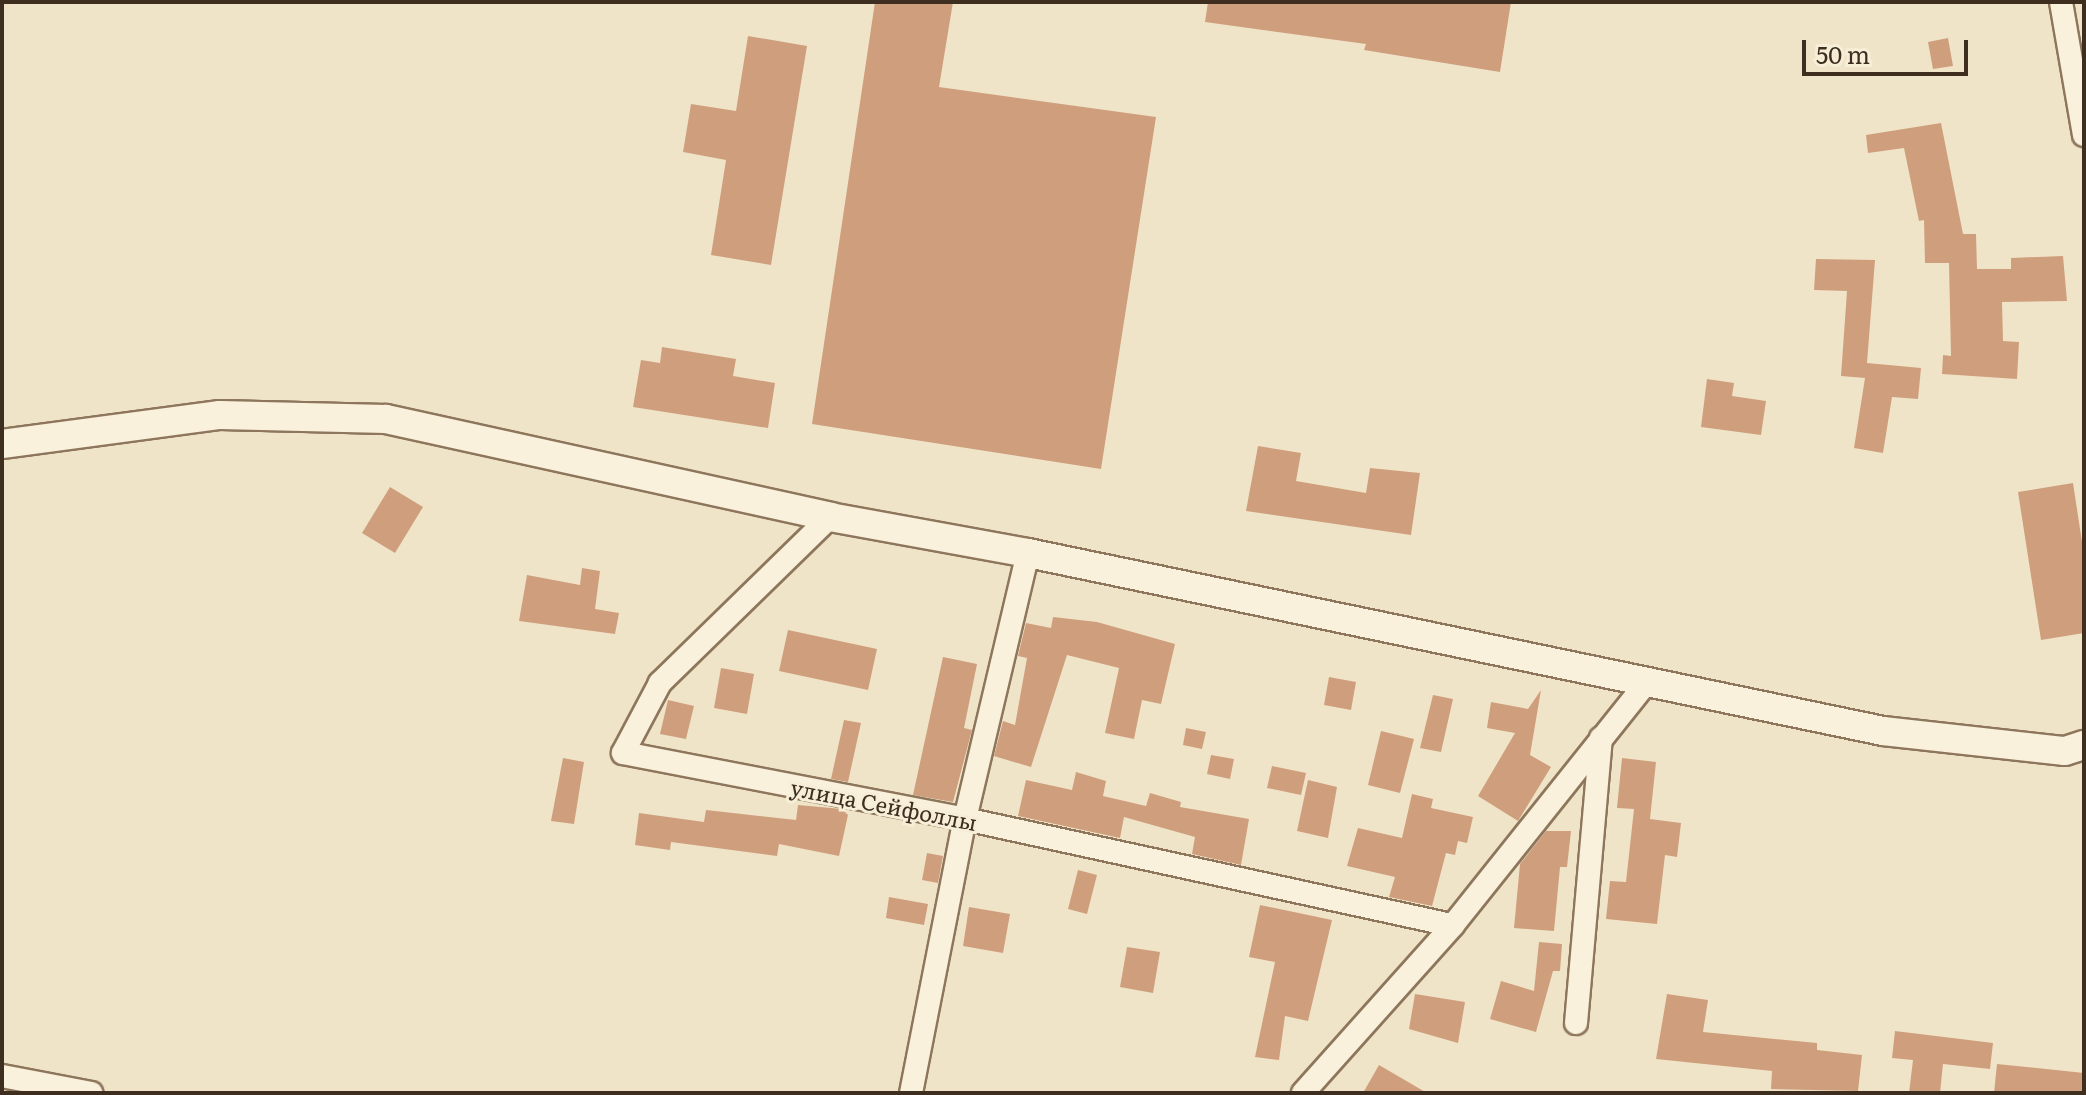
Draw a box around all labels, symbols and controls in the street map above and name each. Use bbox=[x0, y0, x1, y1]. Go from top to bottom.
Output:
scale bar bbox=[1806, 24, 1972, 74]
text: 50 m bbox=[1816, 36, 1870, 71]
street label: улица Сейфоллы bbox=[788, 773, 980, 835]

